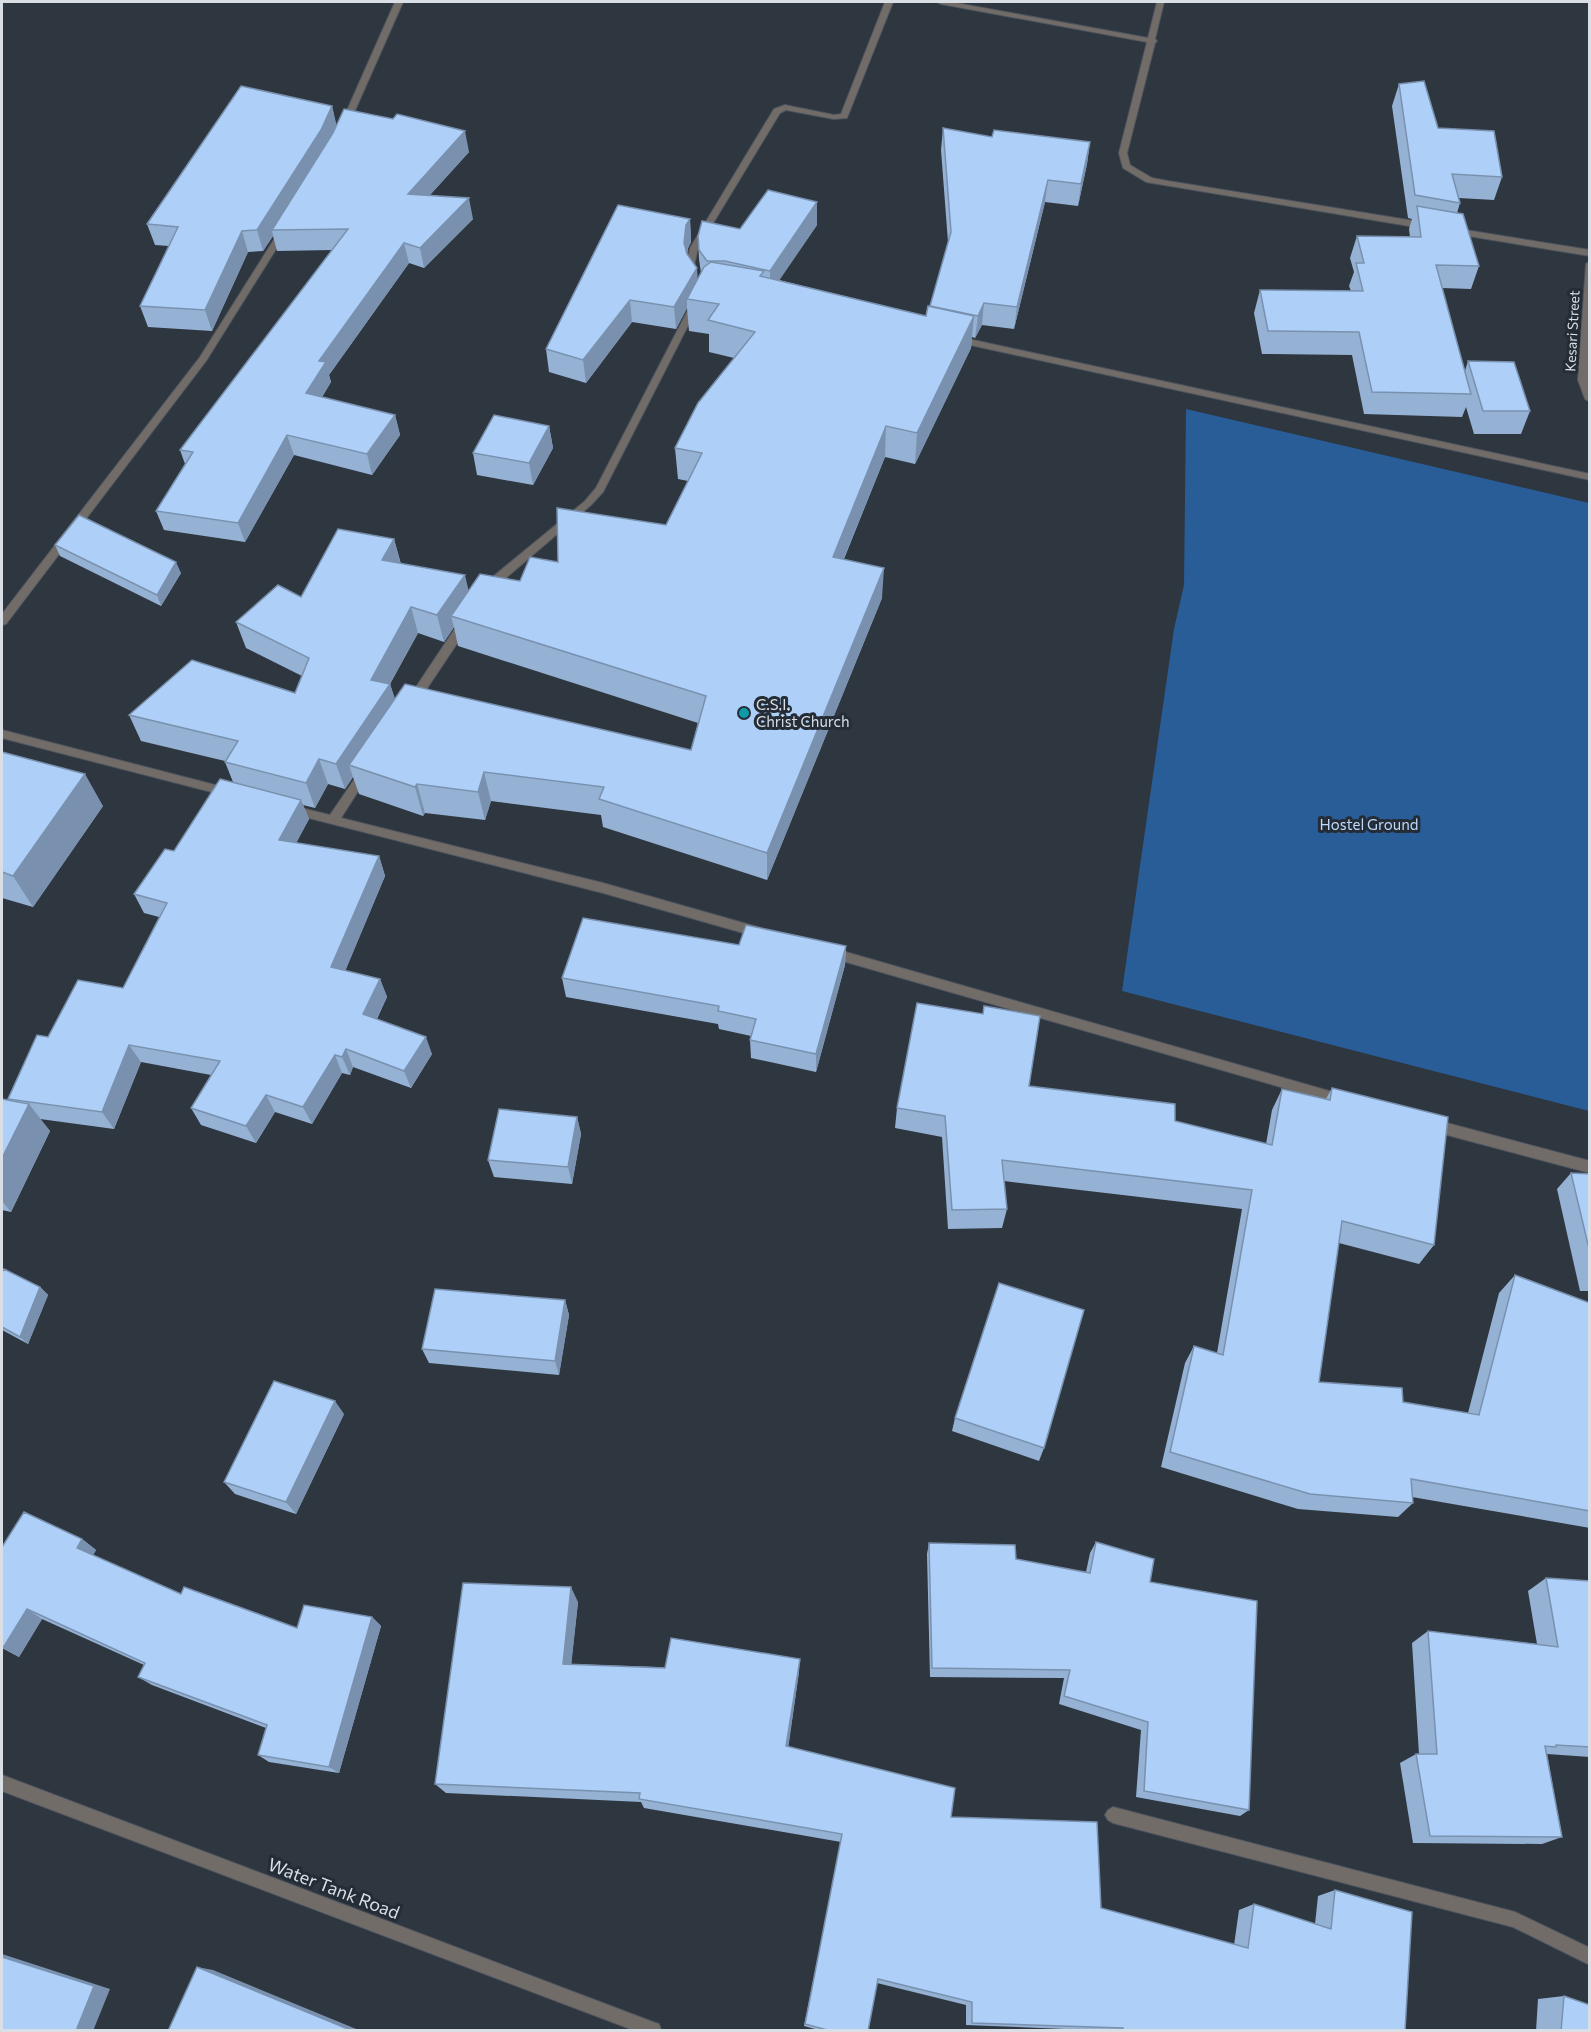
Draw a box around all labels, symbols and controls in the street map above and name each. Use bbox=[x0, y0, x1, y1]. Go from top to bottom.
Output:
street label: Kesari Street bbox=[1561, 290, 1583, 372]
place label: C.S.I. Christ Church bbox=[756, 695, 850, 730]
marker: C.S.I. Christ Church bbox=[737, 706, 751, 720]
park label: Hostel Ground bbox=[1320, 815, 1418, 833]
street label: Water Tank Road bbox=[265, 1853, 403, 1923]

